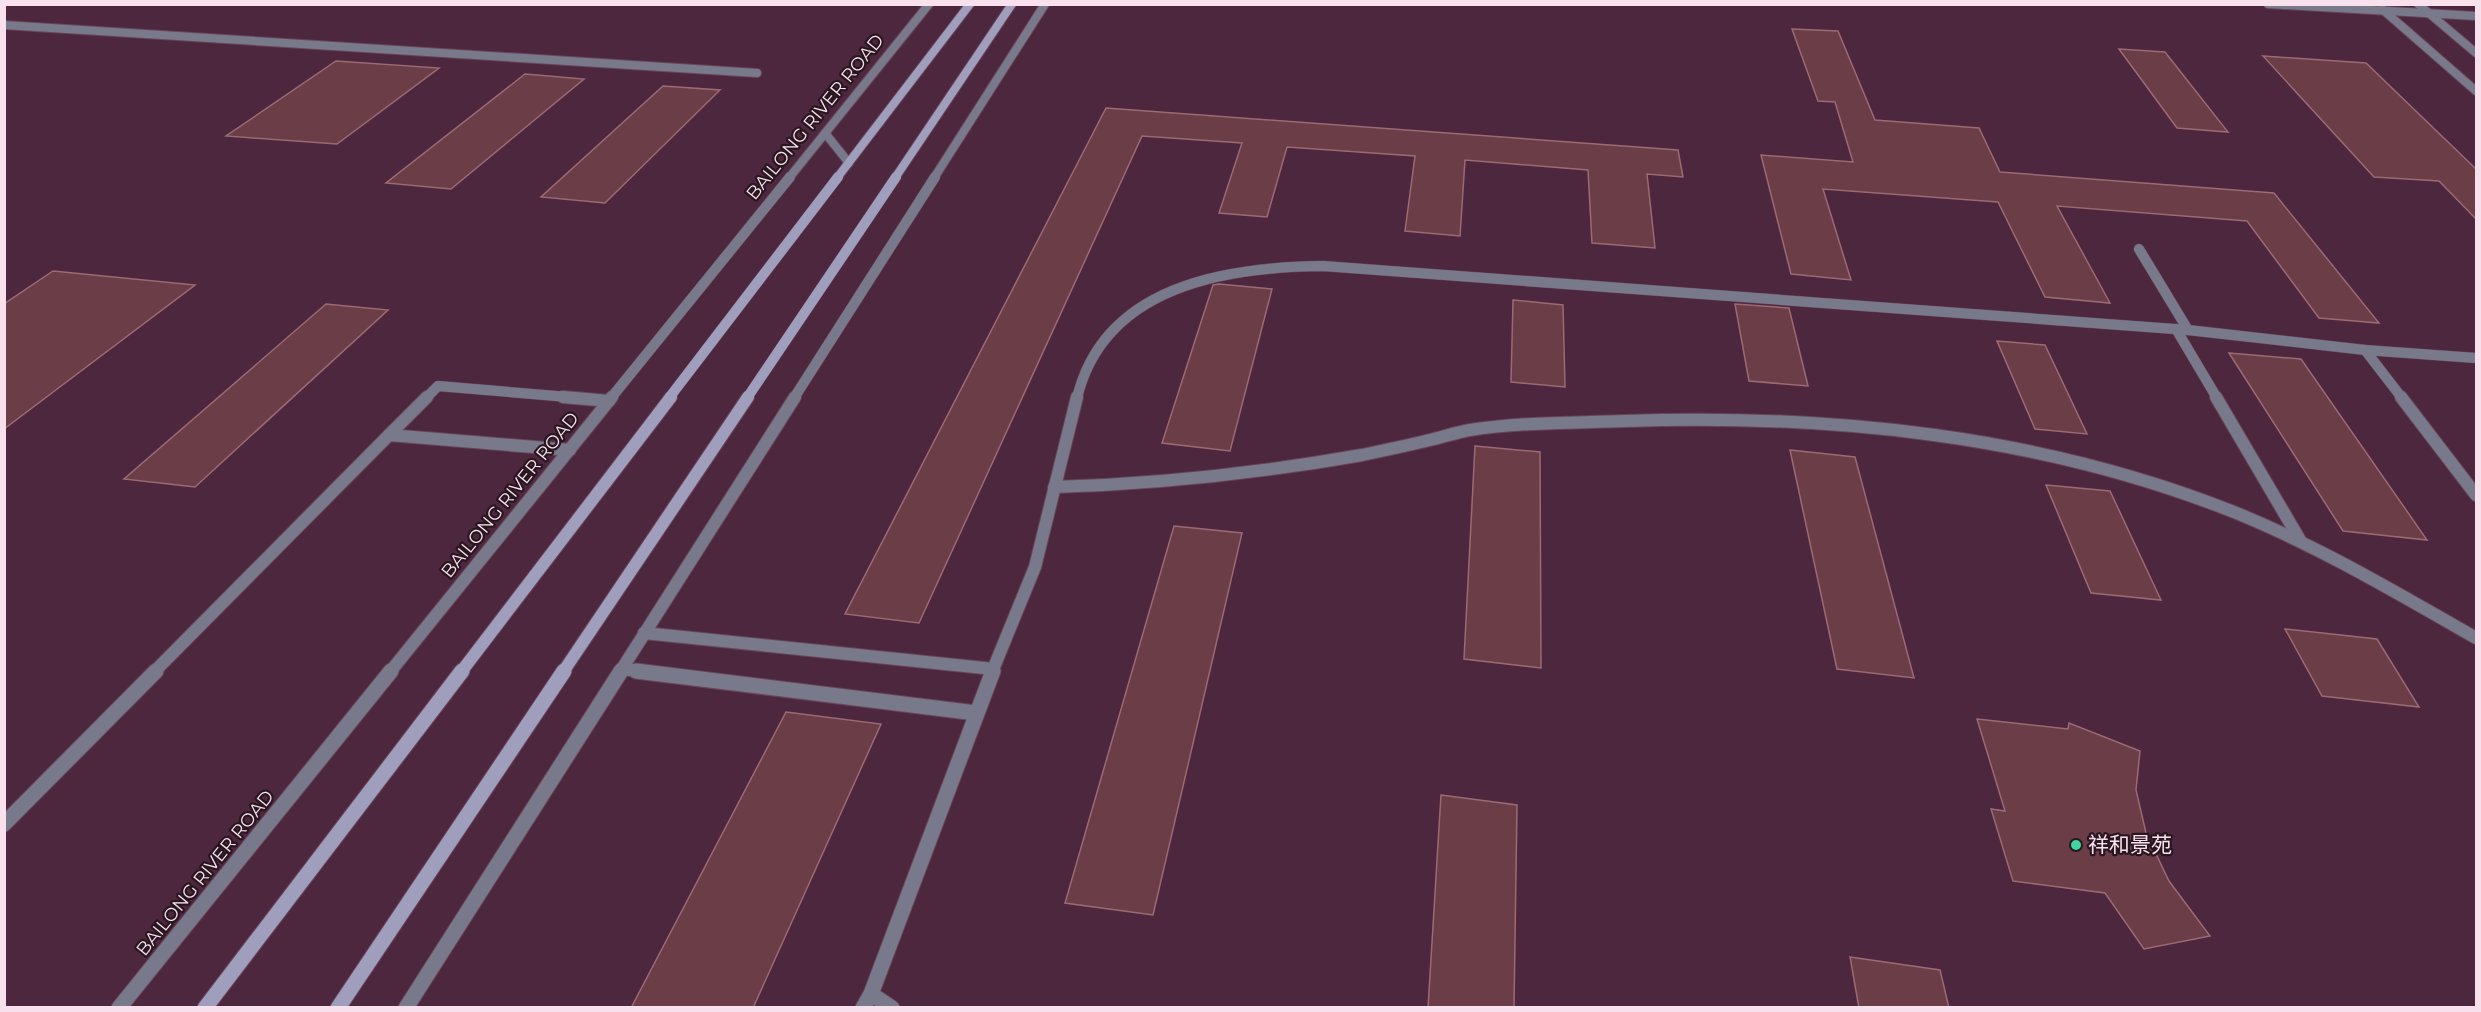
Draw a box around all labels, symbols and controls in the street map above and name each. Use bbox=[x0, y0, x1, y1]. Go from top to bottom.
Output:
street label: BAILONG RIVER ROAD bbox=[741, 30, 889, 204]
street label: BAILONG RIVER ROAD bbox=[436, 408, 584, 582]
street label: BAILONG RIVER ROAD bbox=[131, 786, 279, 960]
place label: 祥和景苑 bbox=[2088, 832, 2172, 857]
marker: 祥和景苑 bbox=[2069, 838, 2083, 852]

